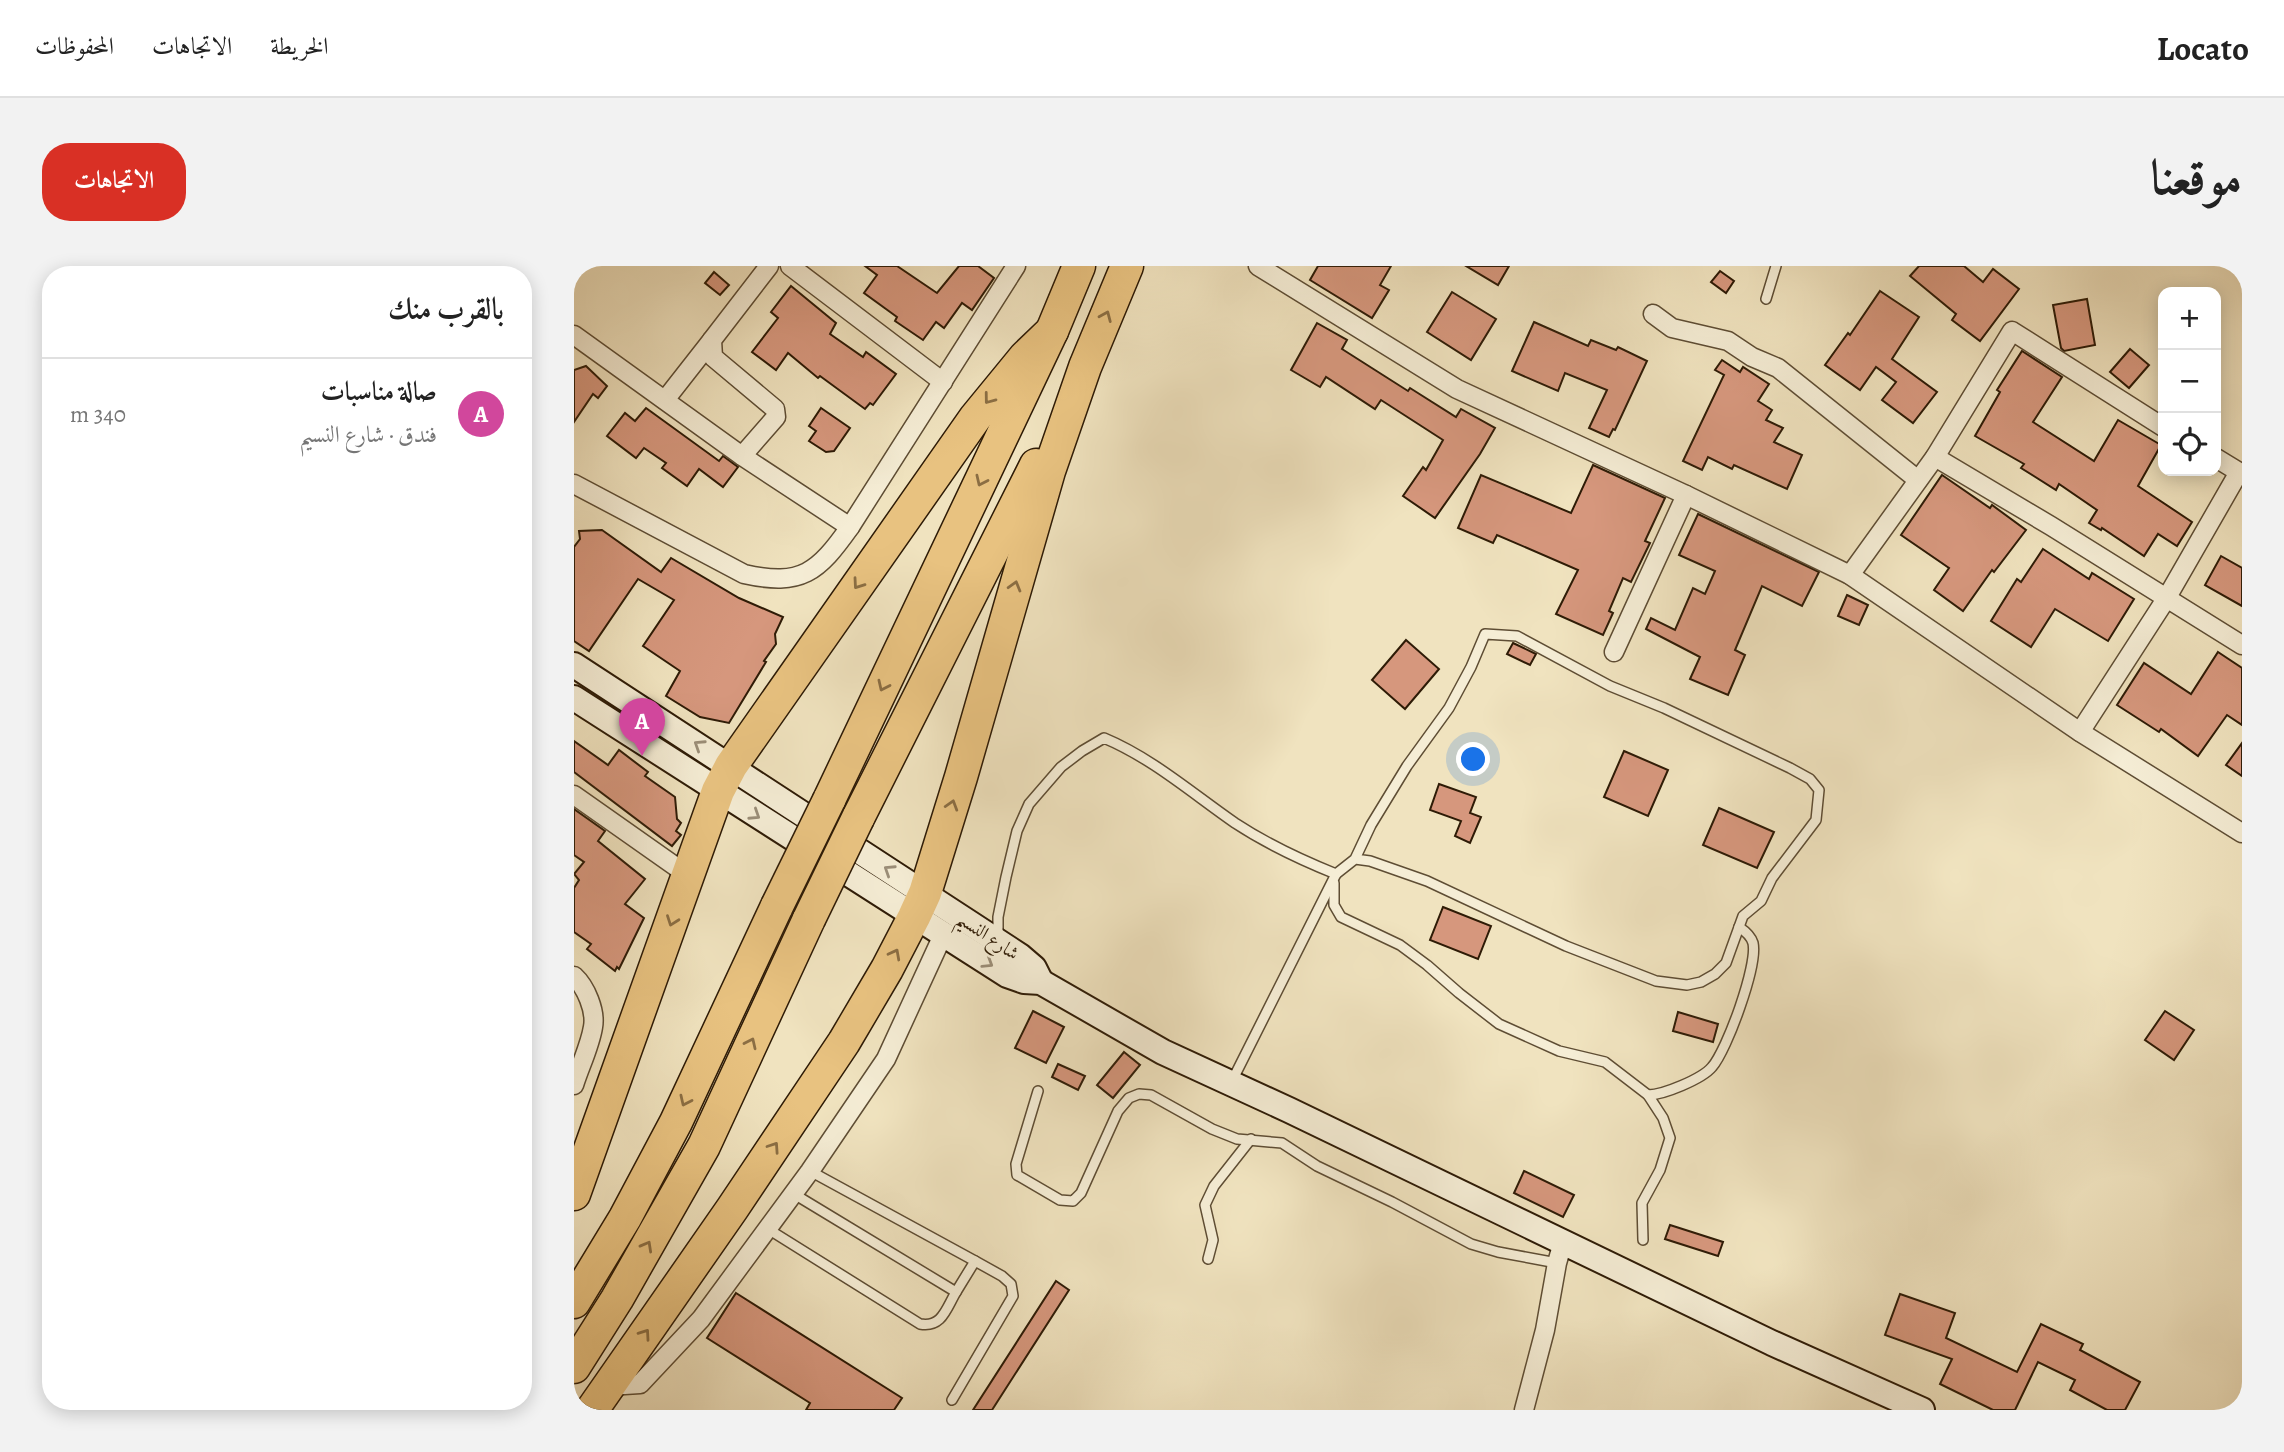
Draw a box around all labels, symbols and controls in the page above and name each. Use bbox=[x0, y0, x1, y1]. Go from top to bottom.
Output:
text: Locato bbox=[2157, 26, 2249, 71]
text: المحفوظات bbox=[35, 30, 114, 62]
text: الاتجاهات bbox=[152, 30, 232, 62]
text: الخريطة bbox=[270, 30, 329, 62]
button: الاتجاهات bbox=[42, 143, 186, 221]
text: موقعنا bbox=[2150, 144, 2242, 211]
map controls bbox=[2158, 287, 2221, 476]
button: + bbox=[2158, 287, 2221, 350]
text: بالقرب منك bbox=[388, 289, 504, 329]
one-way arrow bbox=[1098, 311, 1112, 323]
button: − bbox=[2158, 350, 2221, 413]
text: صالة مناسبات bbox=[321, 374, 437, 409]
one-way arrow bbox=[985, 391, 998, 403]
text: 340 m bbox=[70, 399, 126, 430]
text: A bbox=[474, 399, 488, 430]
button: locate bbox=[2158, 413, 2221, 476]
text: فندق · شارع النسيم bbox=[299, 419, 437, 450]
one-way arrow bbox=[975, 474, 989, 486]
one-way arrow bbox=[854, 576, 866, 589]
one-way arrow bbox=[1007, 580, 1022, 592]
one-way arrow bbox=[877, 679, 891, 691]
pin: A bbox=[619, 698, 665, 756]
one-way arrow bbox=[693, 740, 706, 753]
your location bbox=[1456, 742, 1490, 776]
one-way arrow bbox=[944, 799, 959, 811]
one-way arrow bbox=[747, 806, 760, 819]
one-way arrow bbox=[884, 865, 897, 878]
street label: شارع النسيم bbox=[948, 906, 1024, 971]
one-way arrow bbox=[667, 915, 681, 927]
one-way arrow bbox=[886, 949, 900, 961]
one-way arrow bbox=[981, 955, 994, 968]
one-way arrow bbox=[743, 1038, 757, 1051]
one-way arrow bbox=[680, 1094, 694, 1106]
one-way arrow bbox=[766, 1141, 779, 1154]
one-way arrow bbox=[639, 1240, 652, 1253]
one-way arrow bbox=[637, 1329, 649, 1342]

